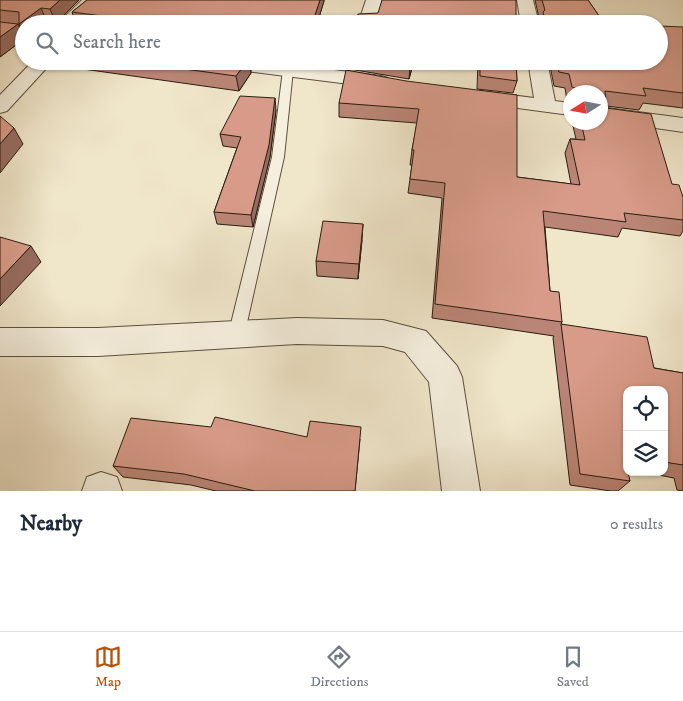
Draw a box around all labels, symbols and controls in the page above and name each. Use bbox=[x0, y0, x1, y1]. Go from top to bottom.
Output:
search box bbox=[15, 15, 668, 70]
icon: search bbox=[33, 29, 61, 57]
text: Search here bbox=[73, 31, 161, 54]
north arrow bbox=[563, 85, 608, 130]
map controls bbox=[623, 386, 668, 476]
button: locate bbox=[623, 386, 668, 431]
button: layers bbox=[623, 431, 668, 476]
text: Nearby bbox=[20, 511, 82, 537]
text: 0 results bbox=[610, 514, 663, 534]
tab: Map bbox=[94, 643, 122, 691]
tab: Directions bbox=[310, 643, 368, 691]
tab: Saved bbox=[557, 643, 589, 691]

